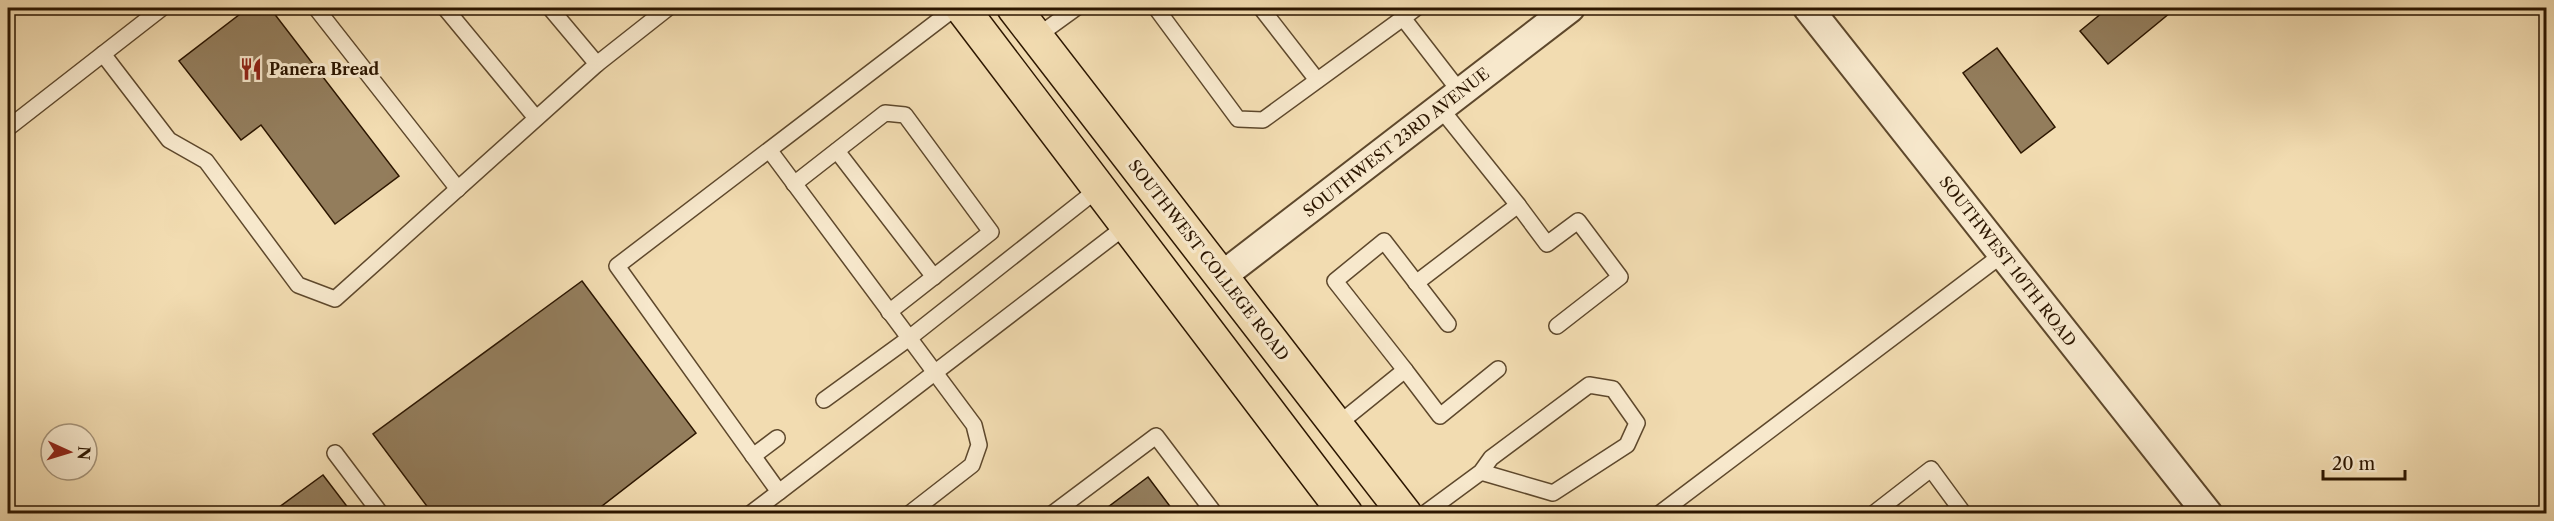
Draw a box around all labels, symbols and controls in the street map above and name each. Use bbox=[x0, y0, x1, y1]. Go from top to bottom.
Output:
restaurant icon: Panera Bread bbox=[238, 56, 264, 82]
place label: Panera Bread bbox=[269, 59, 380, 79]
street label: SOUTHWEST 23RD AVENUE bbox=[1299, 63, 1493, 221]
street label: SOUTHWEST COLLEGE ROAD bbox=[1124, 156, 1294, 365]
street label: SOUTHWEST 10TH ROAD bbox=[1935, 172, 2081, 350]
north arrow bbox=[39, 422, 99, 482]
scale bar bbox=[2323, 443, 2406, 481]
text: N bbox=[73, 445, 94, 461]
text: 20 m bbox=[2332, 453, 2376, 475]

